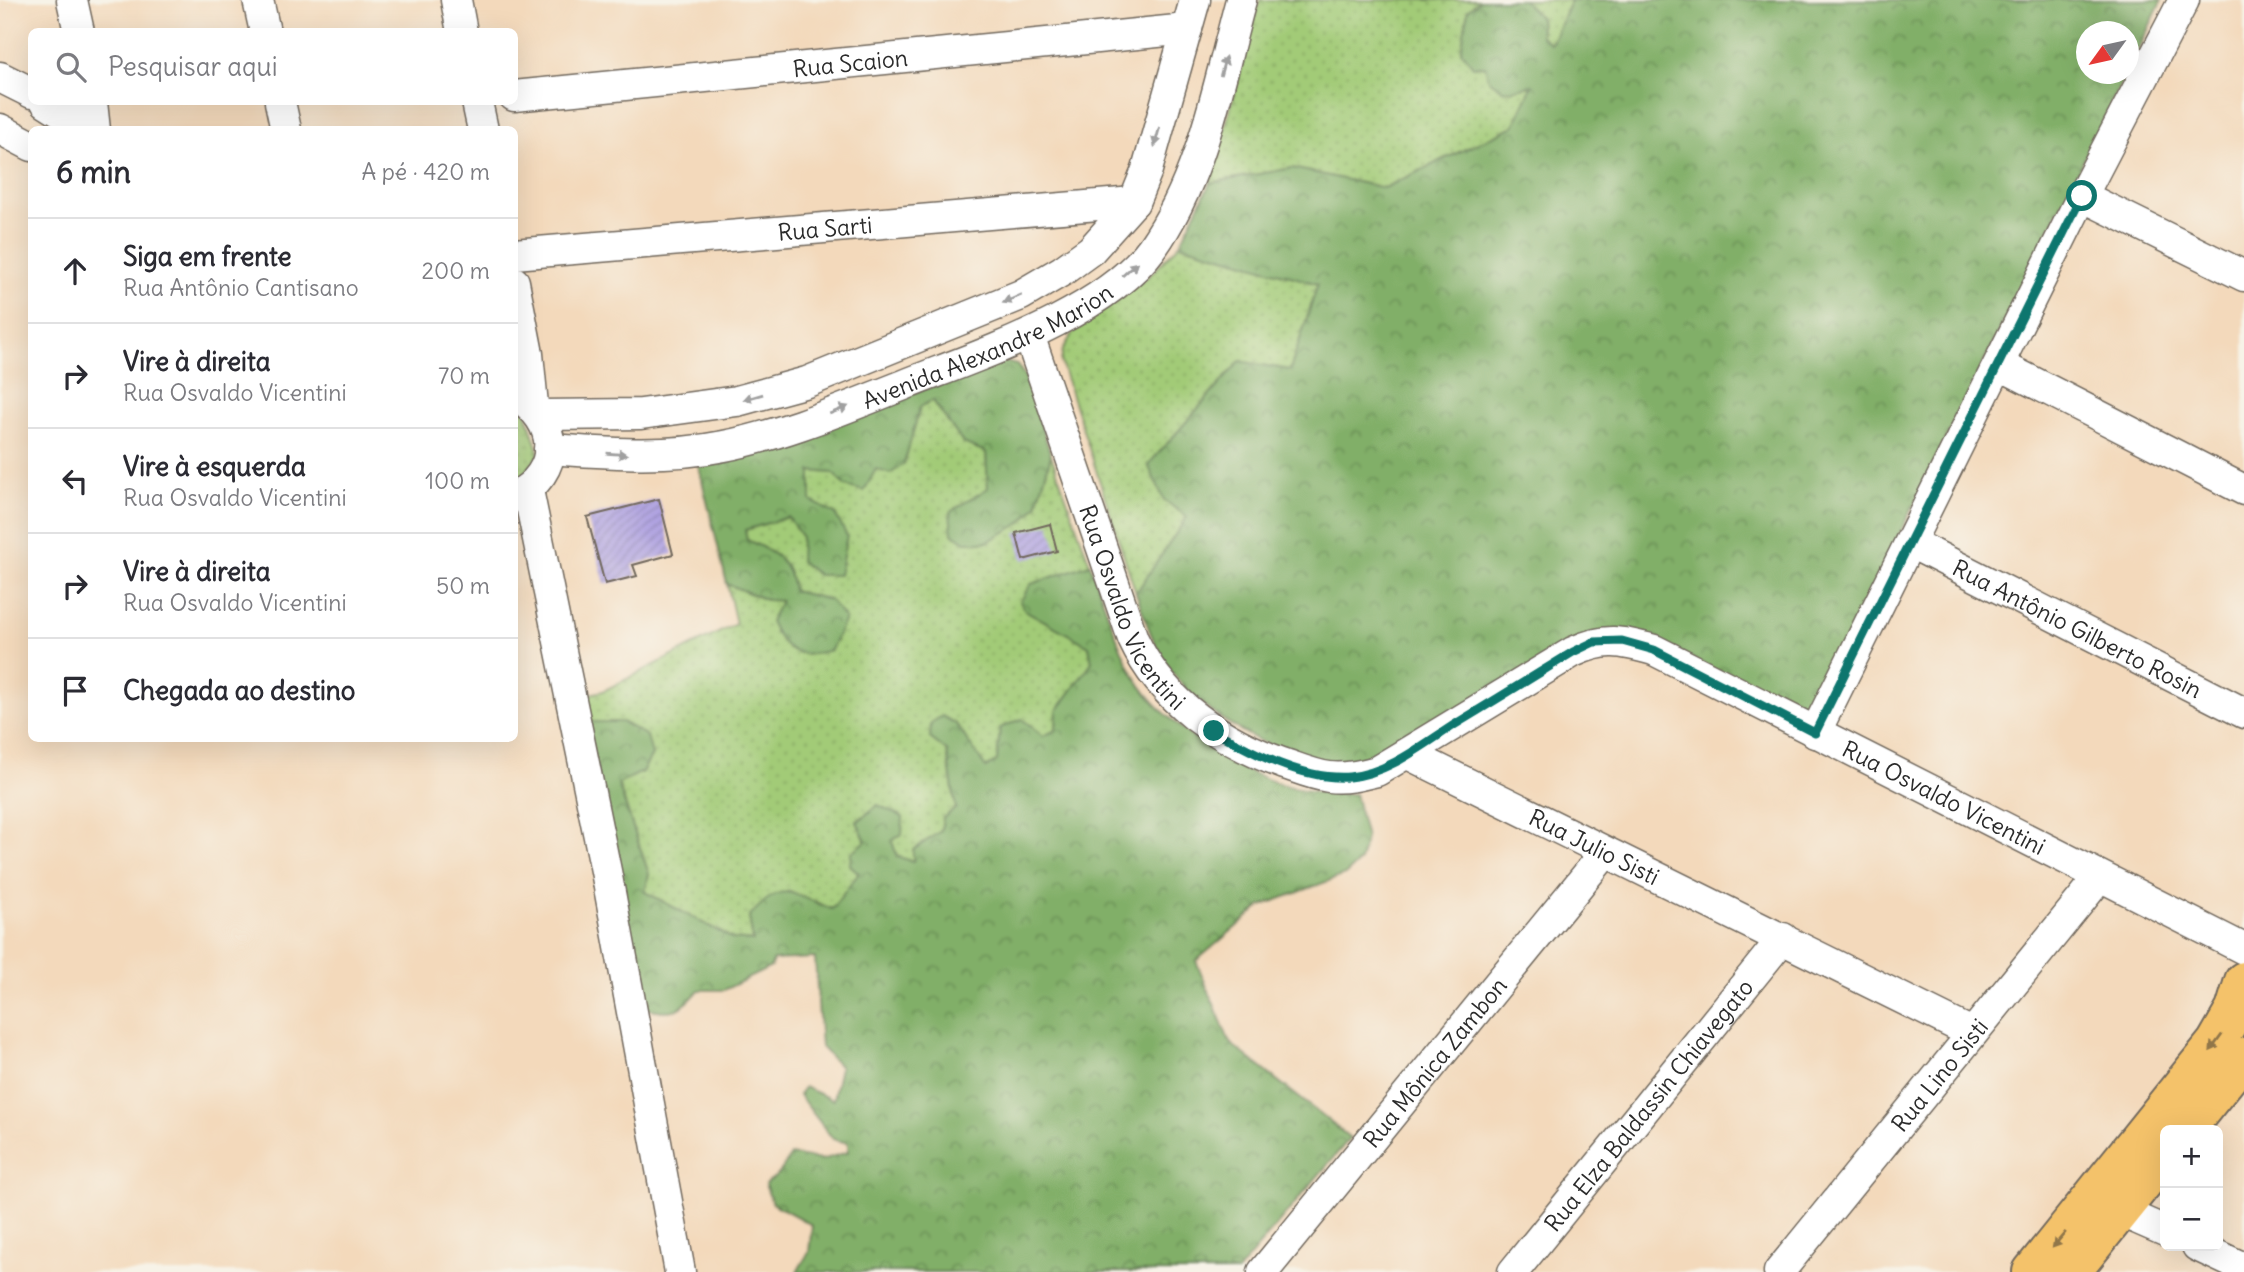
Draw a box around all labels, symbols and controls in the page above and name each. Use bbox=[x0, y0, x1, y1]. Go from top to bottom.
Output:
north arrow bbox=[2076, 21, 2139, 84]
search box bbox=[28, 28, 518, 105]
street label: Rua Scaion bbox=[792, 42, 909, 83]
icon: search bbox=[52, 48, 90, 86]
text: Pesquisar aqui bbox=[108, 50, 277, 83]
one-way arrow bbox=[1218, 55, 1229, 77]
one-way arrow bbox=[1151, 126, 1161, 147]
text: 6 min bbox=[56, 153, 131, 191]
text: A pé · 420 m bbox=[362, 157, 490, 186]
route start bbox=[2066, 180, 2097, 211]
street label: Rua Sarti bbox=[777, 210, 873, 246]
text: Siga em frente bbox=[123, 240, 291, 273]
icon: ahead bbox=[56, 252, 94, 290]
text: 200 m bbox=[421, 256, 490, 285]
one-way arrow bbox=[1121, 261, 1139, 277]
text: Rua Antônio Cantisano bbox=[123, 273, 359, 302]
street label: Avenida Alexandre Marion bbox=[858, 277, 1118, 415]
one-way arrow bbox=[1001, 294, 1022, 305]
text: Vire à direita bbox=[123, 345, 271, 378]
icon: right bbox=[56, 357, 94, 395]
text: 70 m bbox=[438, 361, 490, 390]
text: Rua Osvaldo Vicentini bbox=[123, 378, 347, 407]
one-way arrow bbox=[742, 392, 763, 402]
one-way arrow bbox=[828, 405, 849, 416]
one-way arrow bbox=[607, 449, 629, 460]
text: Vire à esquerda bbox=[123, 450, 306, 483]
icon: left bbox=[56, 462, 94, 500]
text: 100 m bbox=[425, 466, 490, 495]
text: Rua Osvaldo Vicentini bbox=[123, 483, 347, 512]
street label: Rua Osvaldo Vicentini bbox=[1074, 501, 1192, 715]
street label: Rua Antônio Gilberto Rosin bbox=[1948, 552, 2207, 704]
text: Vire à direita bbox=[123, 555, 271, 588]
icon: right bbox=[56, 567, 94, 605]
text: 50 m bbox=[436, 571, 490, 600]
text: Rua Osvaldo Vicentini bbox=[123, 588, 347, 617]
icon: arrive bbox=[56, 672, 94, 710]
text: Chegada ao destino bbox=[123, 674, 355, 707]
route end bbox=[1198, 715, 1229, 746]
street label: Rua Osvaldo Vicentini bbox=[1838, 733, 2050, 861]
street label: Rua Julio Sisti bbox=[1525, 802, 1664, 891]
street label: Rua Mônica Zambon bbox=[1356, 971, 1512, 1153]
street label: Rua Elza Baldassin Chiavegato bbox=[1537, 973, 1759, 1237]
street label: Rua Lino Sisti bbox=[1885, 1012, 1994, 1137]
one-way arrow bbox=[2209, 1034, 2223, 1052]
map controls bbox=[2160, 1125, 2223, 1251]
button: + bbox=[2160, 1125, 2223, 1188]
button: − bbox=[2160, 1188, 2223, 1251]
one-way arrow bbox=[2051, 1230, 2066, 1248]

